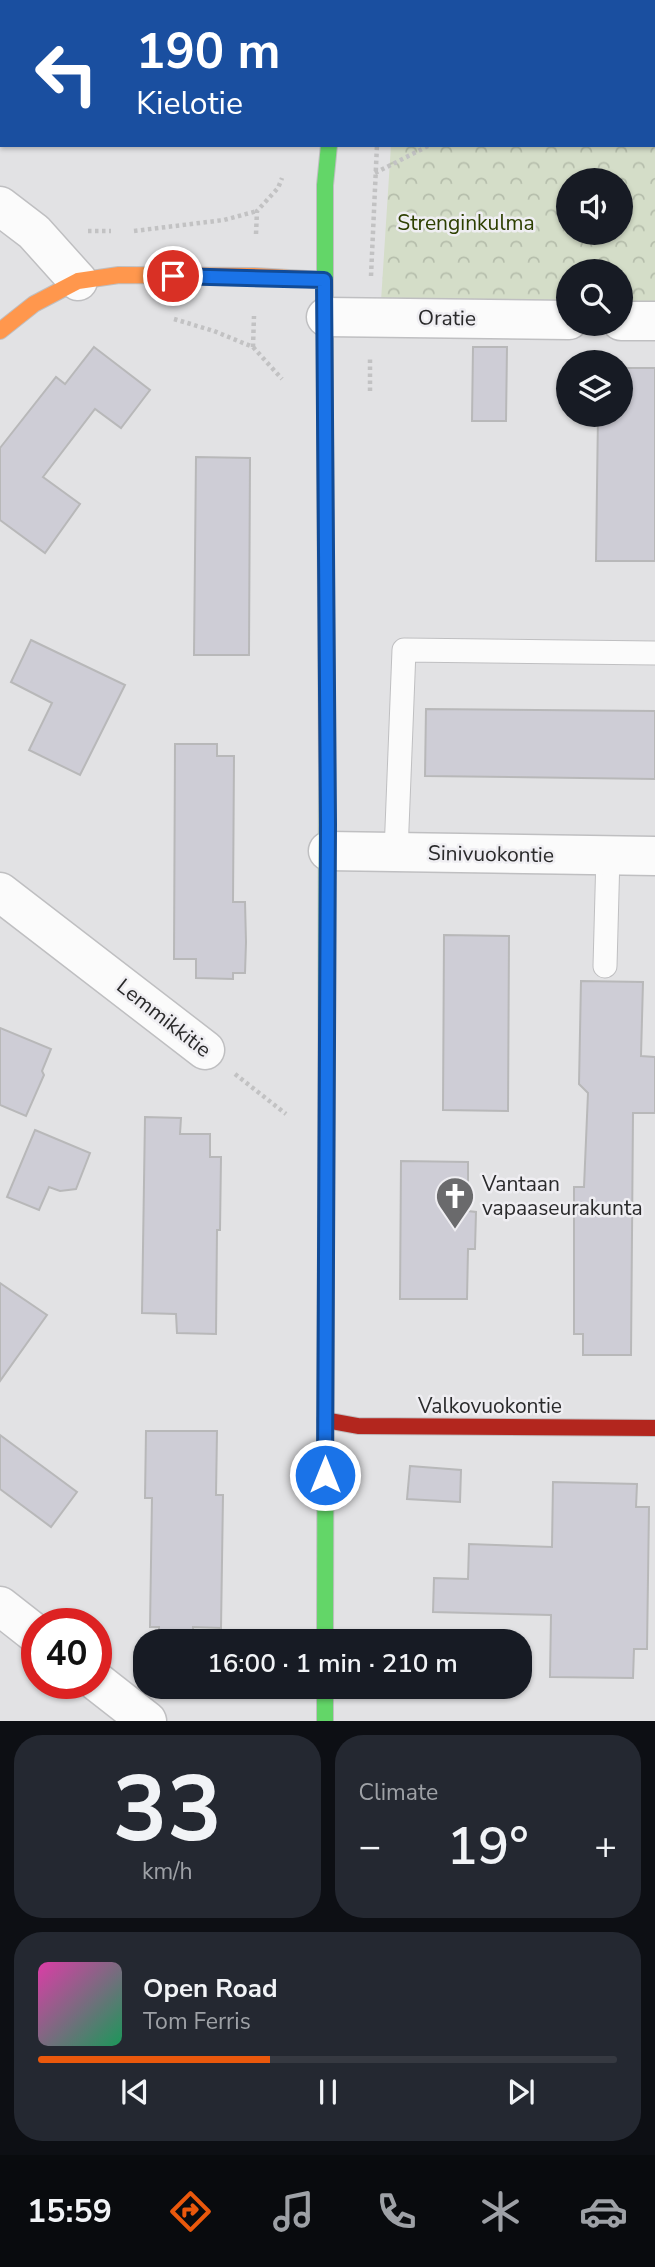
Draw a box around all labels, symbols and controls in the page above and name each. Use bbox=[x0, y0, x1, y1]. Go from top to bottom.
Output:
text: 190 m bbox=[136, 18, 280, 85]
icon: left bbox=[21, 28, 112, 119]
text: Kielotie bbox=[136, 82, 243, 125]
map controls bbox=[556, 168, 633, 427]
button: sound bbox=[556, 168, 633, 245]
park label: Strenginkulma bbox=[397, 209, 535, 237]
pin bbox=[143, 246, 203, 306]
icon: arrive bbox=[154, 257, 192, 295]
button: search bbox=[556, 259, 633, 336]
street label: Oratie bbox=[418, 303, 476, 333]
button: layers bbox=[556, 350, 633, 427]
street label: Sinivuokontie bbox=[428, 839, 554, 869]
street label: Lemmikkitie bbox=[111, 972, 217, 1064]
place label: Vantaan vapaaseurakunta bbox=[481, 1170, 643, 1222]
church icon: Vantaan vapaaseurakunta bbox=[434, 1175, 476, 1230]
street label: Valkovuokontie bbox=[417, 1392, 562, 1420]
position arrow bbox=[288, 1438, 362, 1512]
speed limit sign: 40 bbox=[21, 1608, 112, 1699]
text: 16:00 · 1 min · 210 m bbox=[207, 1646, 458, 1681]
text: 33 bbox=[113, 1748, 222, 1872]
text: Climate bbox=[359, 1777, 438, 1808]
text: 19° bbox=[447, 1811, 529, 1882]
text: − bbox=[359, 1821, 381, 1872]
text: + bbox=[594, 1821, 617, 1872]
text: km/h bbox=[142, 1856, 193, 1887]
text: Open Road bbox=[143, 1971, 278, 2006]
text: Tom Ferris bbox=[143, 2006, 251, 2037]
icon: previous bbox=[116, 2073, 154, 2111]
icon: pause bbox=[309, 2073, 347, 2111]
icon: next bbox=[502, 2073, 540, 2111]
icon: directions bbox=[166, 2187, 215, 2236]
icon: music bbox=[269, 2187, 318, 2236]
icon: phone bbox=[372, 2187, 421, 2236]
icon: climate bbox=[476, 2187, 525, 2236]
icon: car bbox=[579, 2187, 628, 2236]
text: 15:59 bbox=[27, 2190, 112, 2233]

